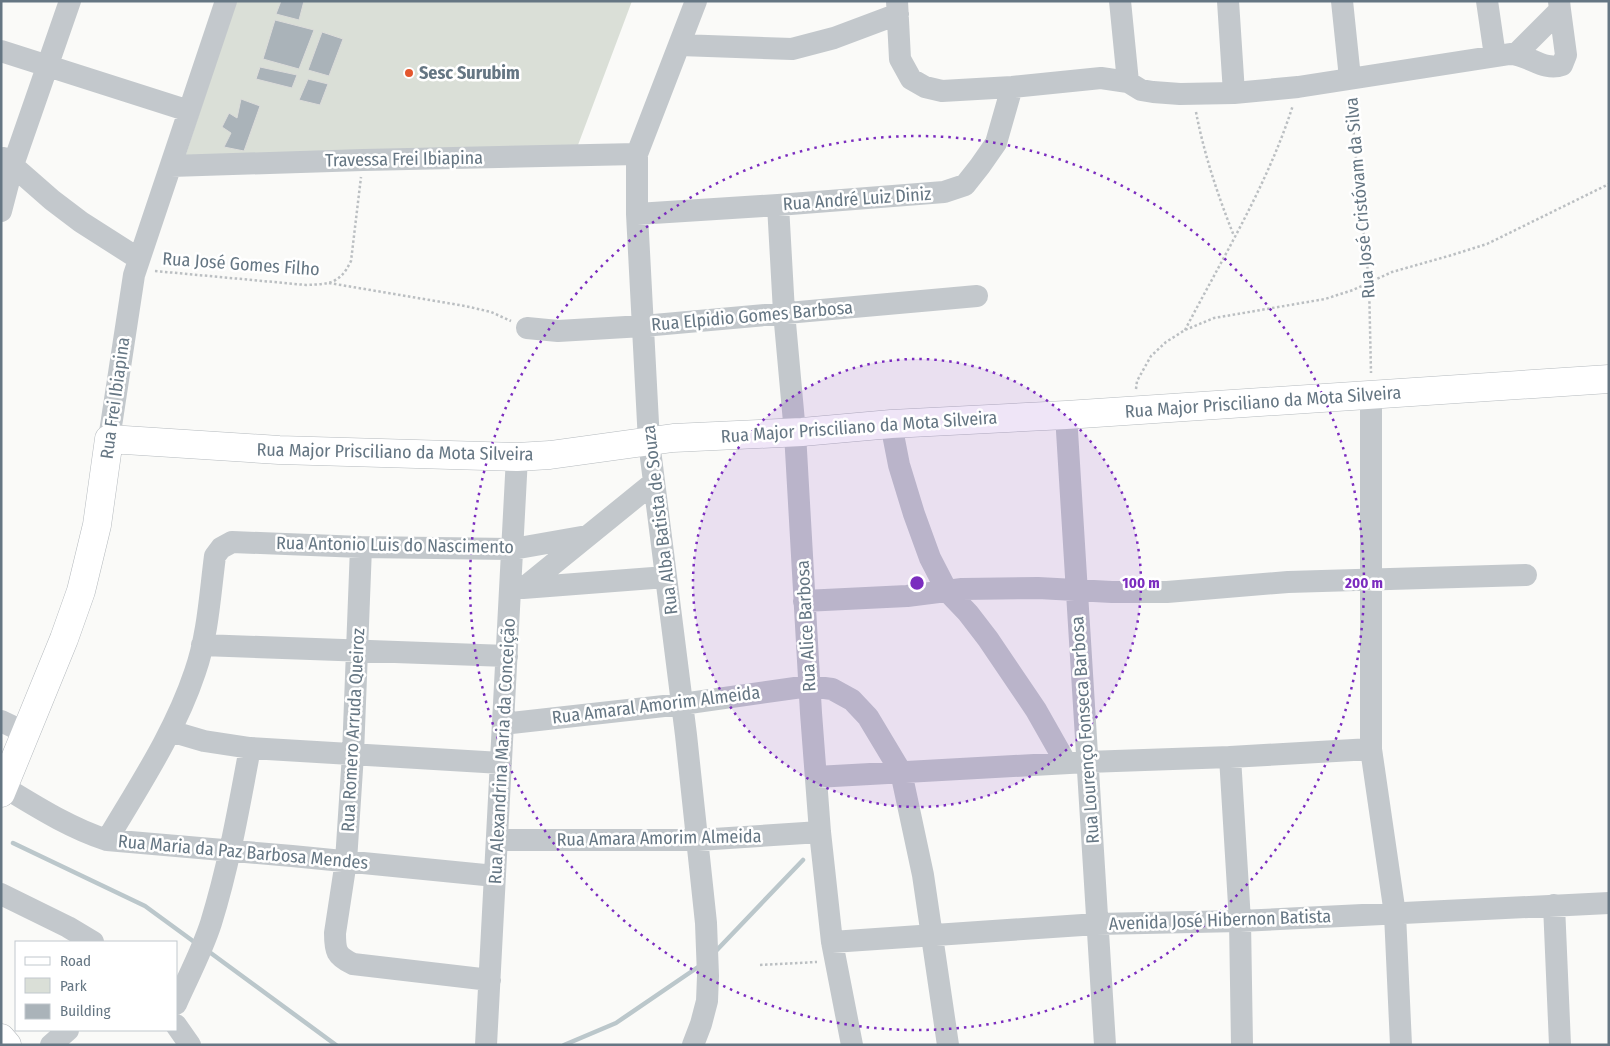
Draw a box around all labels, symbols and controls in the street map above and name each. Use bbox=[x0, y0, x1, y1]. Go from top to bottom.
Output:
place label: Sesc Surubim bbox=[419, 62, 520, 84]
marker: Sesc Surubim bbox=[403, 67, 415, 79]
street label: Rua José Cristóvam da Silva bbox=[1340, 96, 1380, 299]
street label: Travessa Frei Ibiapina bbox=[325, 147, 483, 171]
street label: Rua André Luiz Diniz bbox=[782, 183, 932, 215]
street label: Rua José Gomes Filho bbox=[162, 248, 320, 280]
street label: Rua Elpidio Gomes Barbosa bbox=[650, 296, 854, 336]
street label: Rua Frei Ibiapina bbox=[96, 335, 134, 460]
street label: Rua Major Prisciliano da Mota Silveira bbox=[1124, 381, 1402, 423]
street label: Rua Major Prisciliano da Mota Silveira bbox=[720, 406, 998, 448]
street label: Rua Alba Batista de Souza bbox=[637, 424, 683, 616]
street label: Rua Major Prisciliano da Mota Silveira bbox=[256, 439, 534, 465]
street label: Rua Antonio Luis do Nascimento bbox=[276, 532, 514, 558]
street label: Rua Alice Barbosa bbox=[792, 559, 820, 692]
centre of rings bbox=[908, 574, 926, 592]
text: 100 m bbox=[1122, 574, 1160, 592]
text: 200 m bbox=[1344, 574, 1383, 592]
street label: Rua Lourenço Fonseca Barbosa bbox=[1066, 615, 1104, 844]
street label: Rua Alexandrina Maria da Conceição bbox=[484, 617, 520, 885]
street label: Rua Romero Arruda Queiroz bbox=[337, 628, 369, 832]
street label: Rua Amaral Amorim Almeida bbox=[551, 681, 761, 729]
street label: Rua Amara Amorim Almeida bbox=[556, 825, 762, 851]
street label: Rua Maria da Paz Barbosa Mendes bbox=[117, 830, 369, 874]
street label: Avenida José Hibernon Batista bbox=[1108, 905, 1332, 935]
legend bbox=[15, 941, 178, 1031]
text: Road bbox=[60, 952, 91, 970]
text: Park bbox=[60, 977, 87, 995]
text: Building bbox=[60, 1002, 111, 1020]

